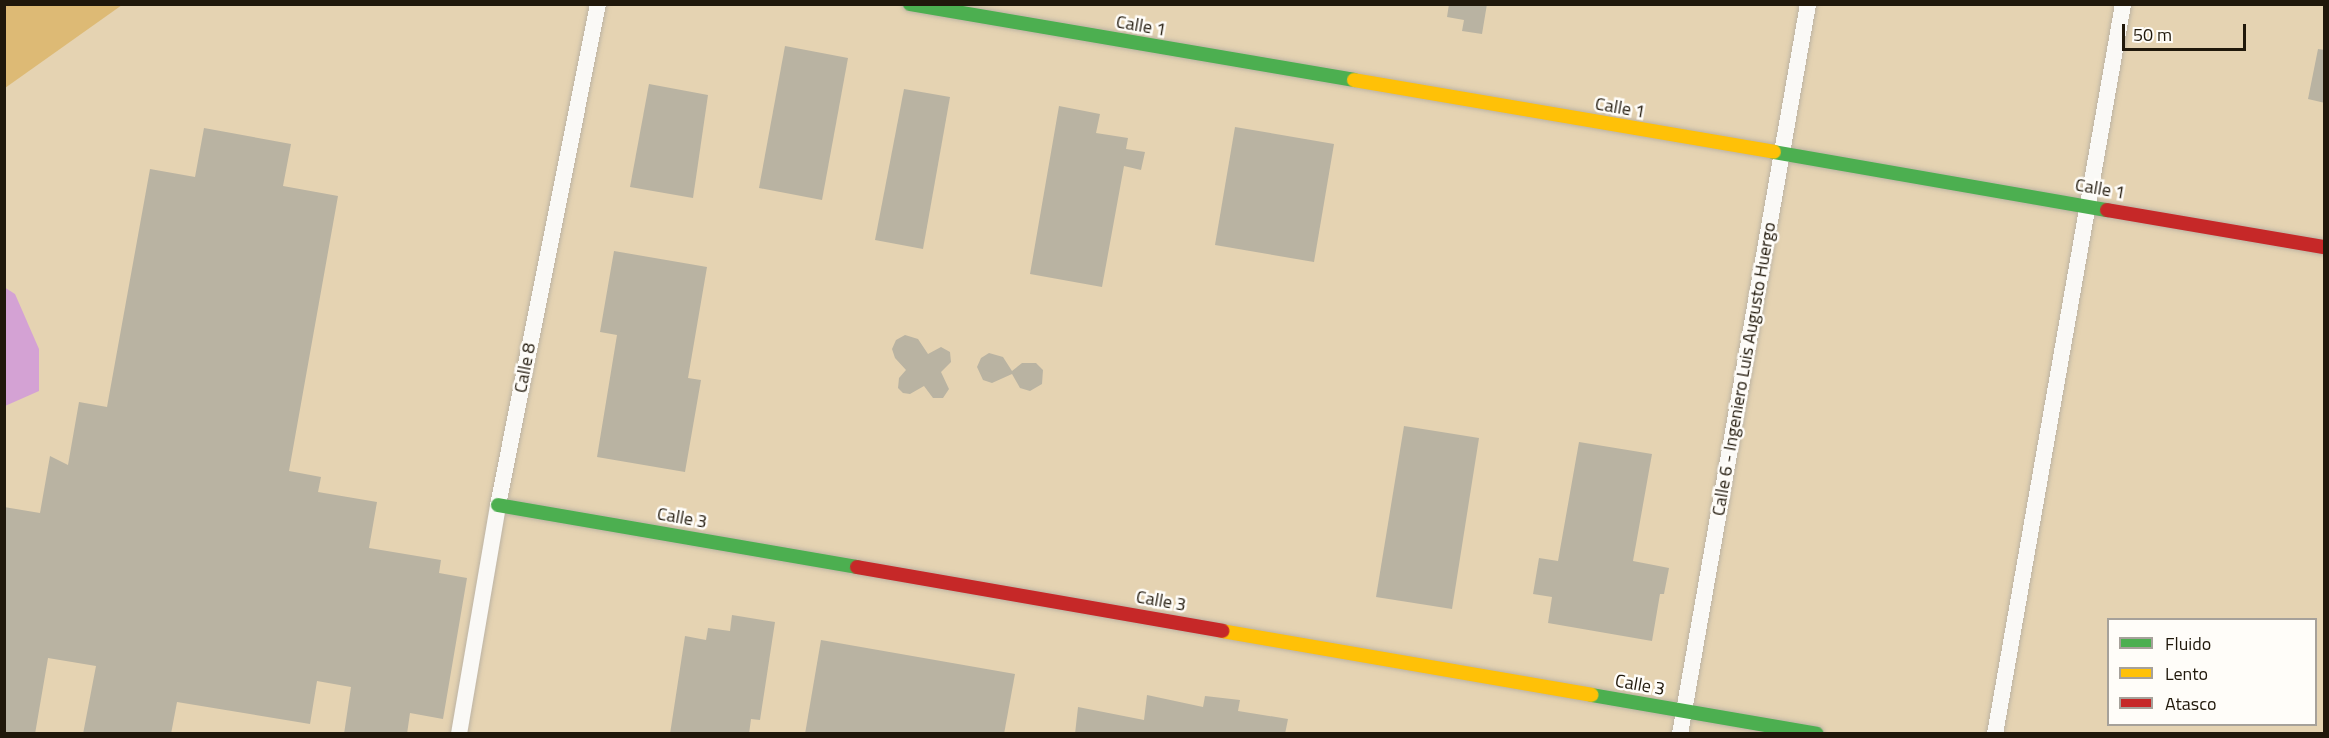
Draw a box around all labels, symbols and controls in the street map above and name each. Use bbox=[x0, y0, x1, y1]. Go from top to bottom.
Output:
street label: Calle 1 bbox=[1114, 11, 1168, 41]
scale bar bbox=[2125, 12, 2250, 50]
text: 50 m bbox=[2133, 21, 2172, 48]
street label: Calle 1 bbox=[1593, 93, 1647, 123]
street label: Calle 1 bbox=[2073, 174, 2127, 204]
street label: Calle 6 - Ingeniero Luis Augusto Huergo bbox=[1707, 220, 1781, 518]
street label: Calle 8 bbox=[510, 341, 540, 395]
street label: Calle 3 bbox=[655, 503, 709, 533]
street label: Calle 3 bbox=[1134, 586, 1188, 616]
legend bbox=[2107, 618, 2317, 726]
text: Fluido bbox=[2165, 630, 2211, 657]
text: Lento bbox=[2165, 660, 2208, 687]
street label: Calle 3 bbox=[1613, 670, 1667, 700]
text: Atasco bbox=[2165, 690, 2216, 717]

